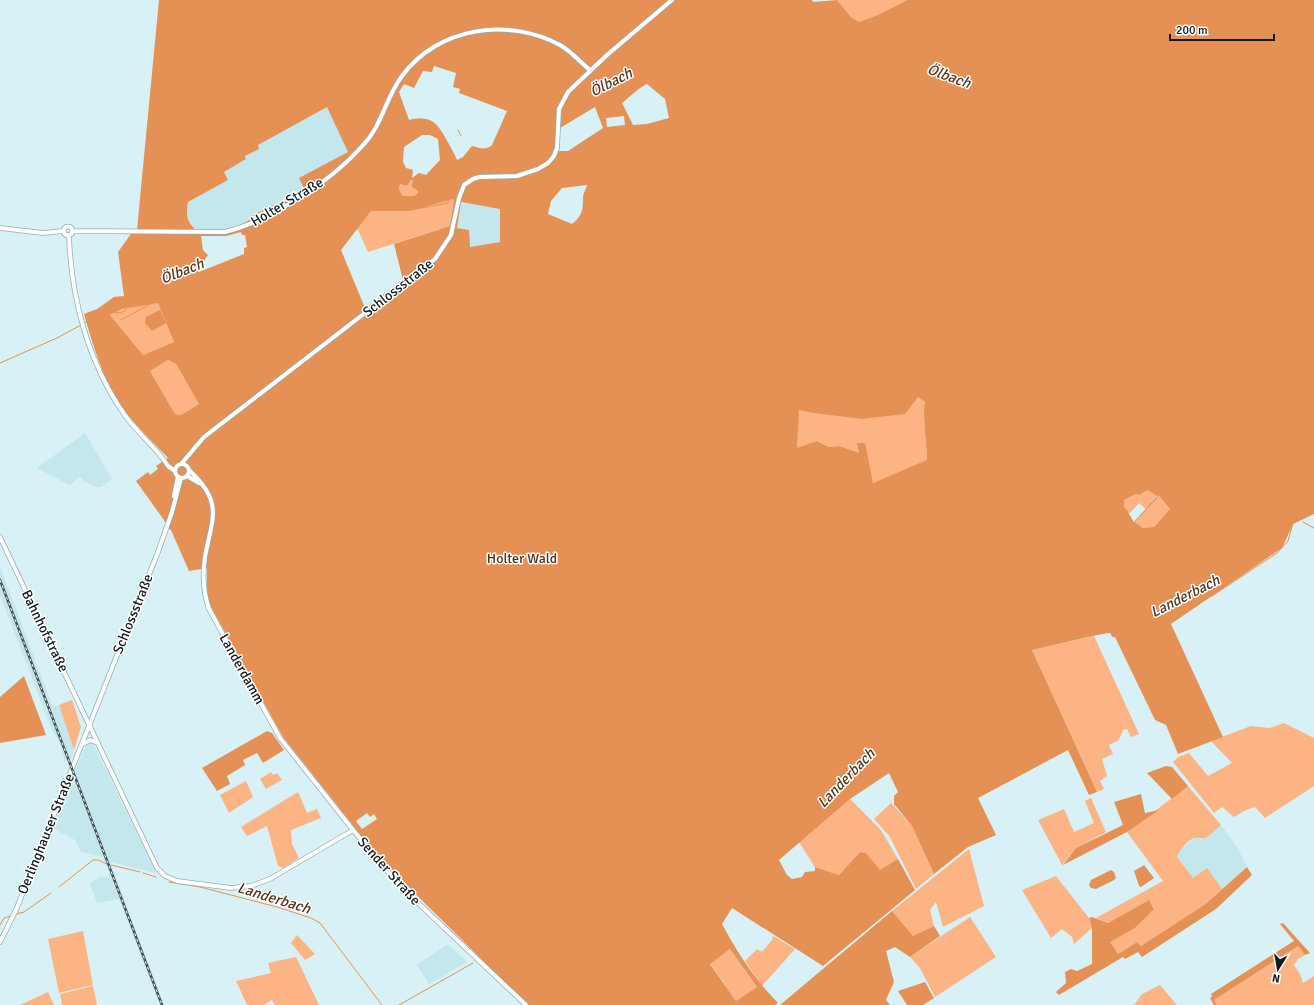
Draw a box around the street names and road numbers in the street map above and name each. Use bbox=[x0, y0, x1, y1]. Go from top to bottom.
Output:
street label: Holter Straße bbox=[248, 174, 326, 230]
street label: Schlossstraße bbox=[359, 255, 437, 321]
street label: Schlossstraße bbox=[109, 572, 157, 656]
street label: Bahnhofstraße bbox=[18, 587, 72, 675]
street label: Landerdamm bbox=[216, 631, 268, 707]
street label: Oerlinghauser Straße bbox=[14, 771, 78, 897]
street label: Sender Straße bbox=[354, 833, 424, 909]

